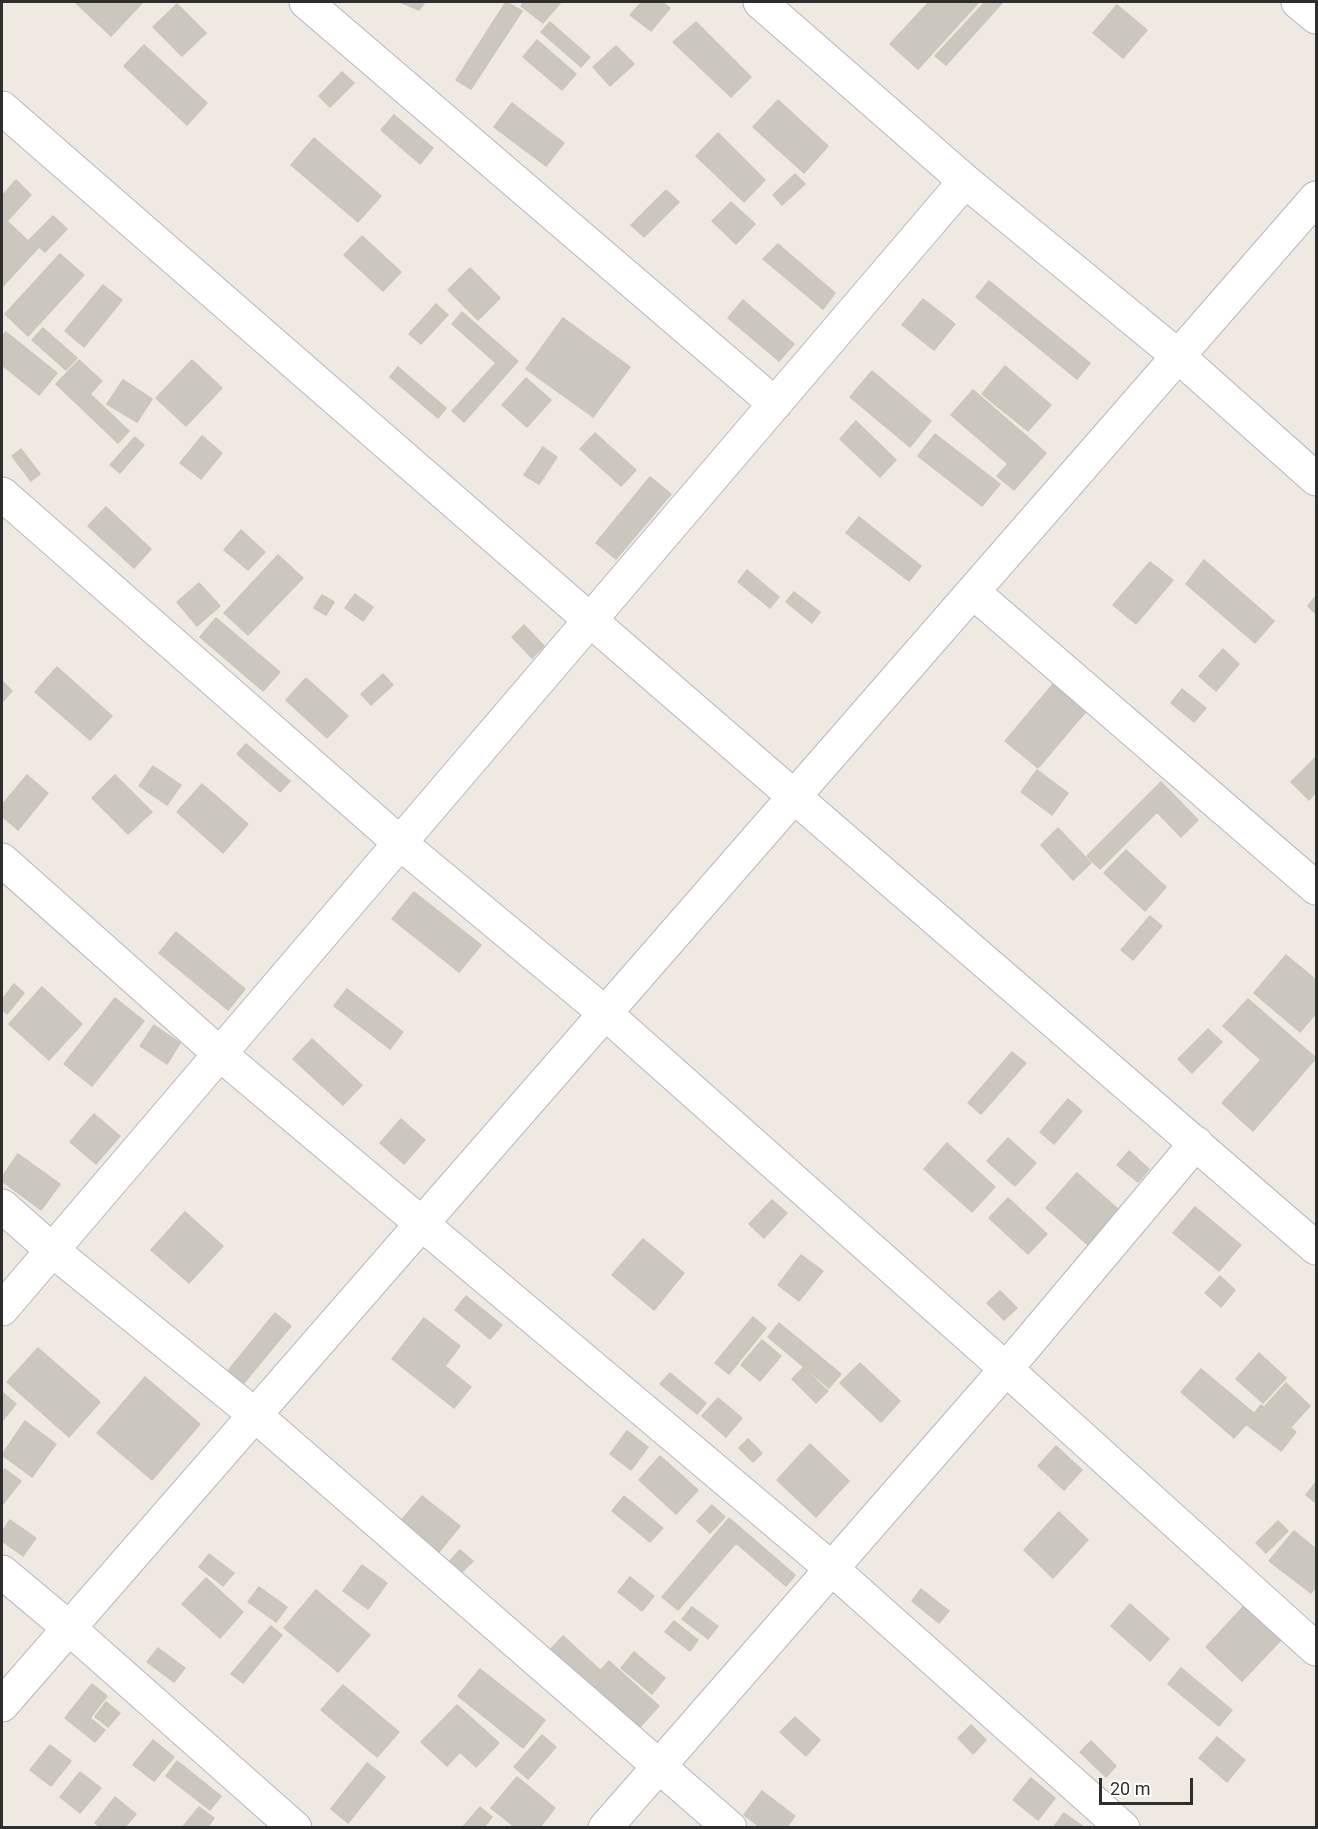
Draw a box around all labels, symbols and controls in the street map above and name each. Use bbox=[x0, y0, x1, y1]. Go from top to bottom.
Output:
scale bar bbox=[1102, 1766, 1196, 1804]
text: 20 m bbox=[1110, 1778, 1150, 1799]

